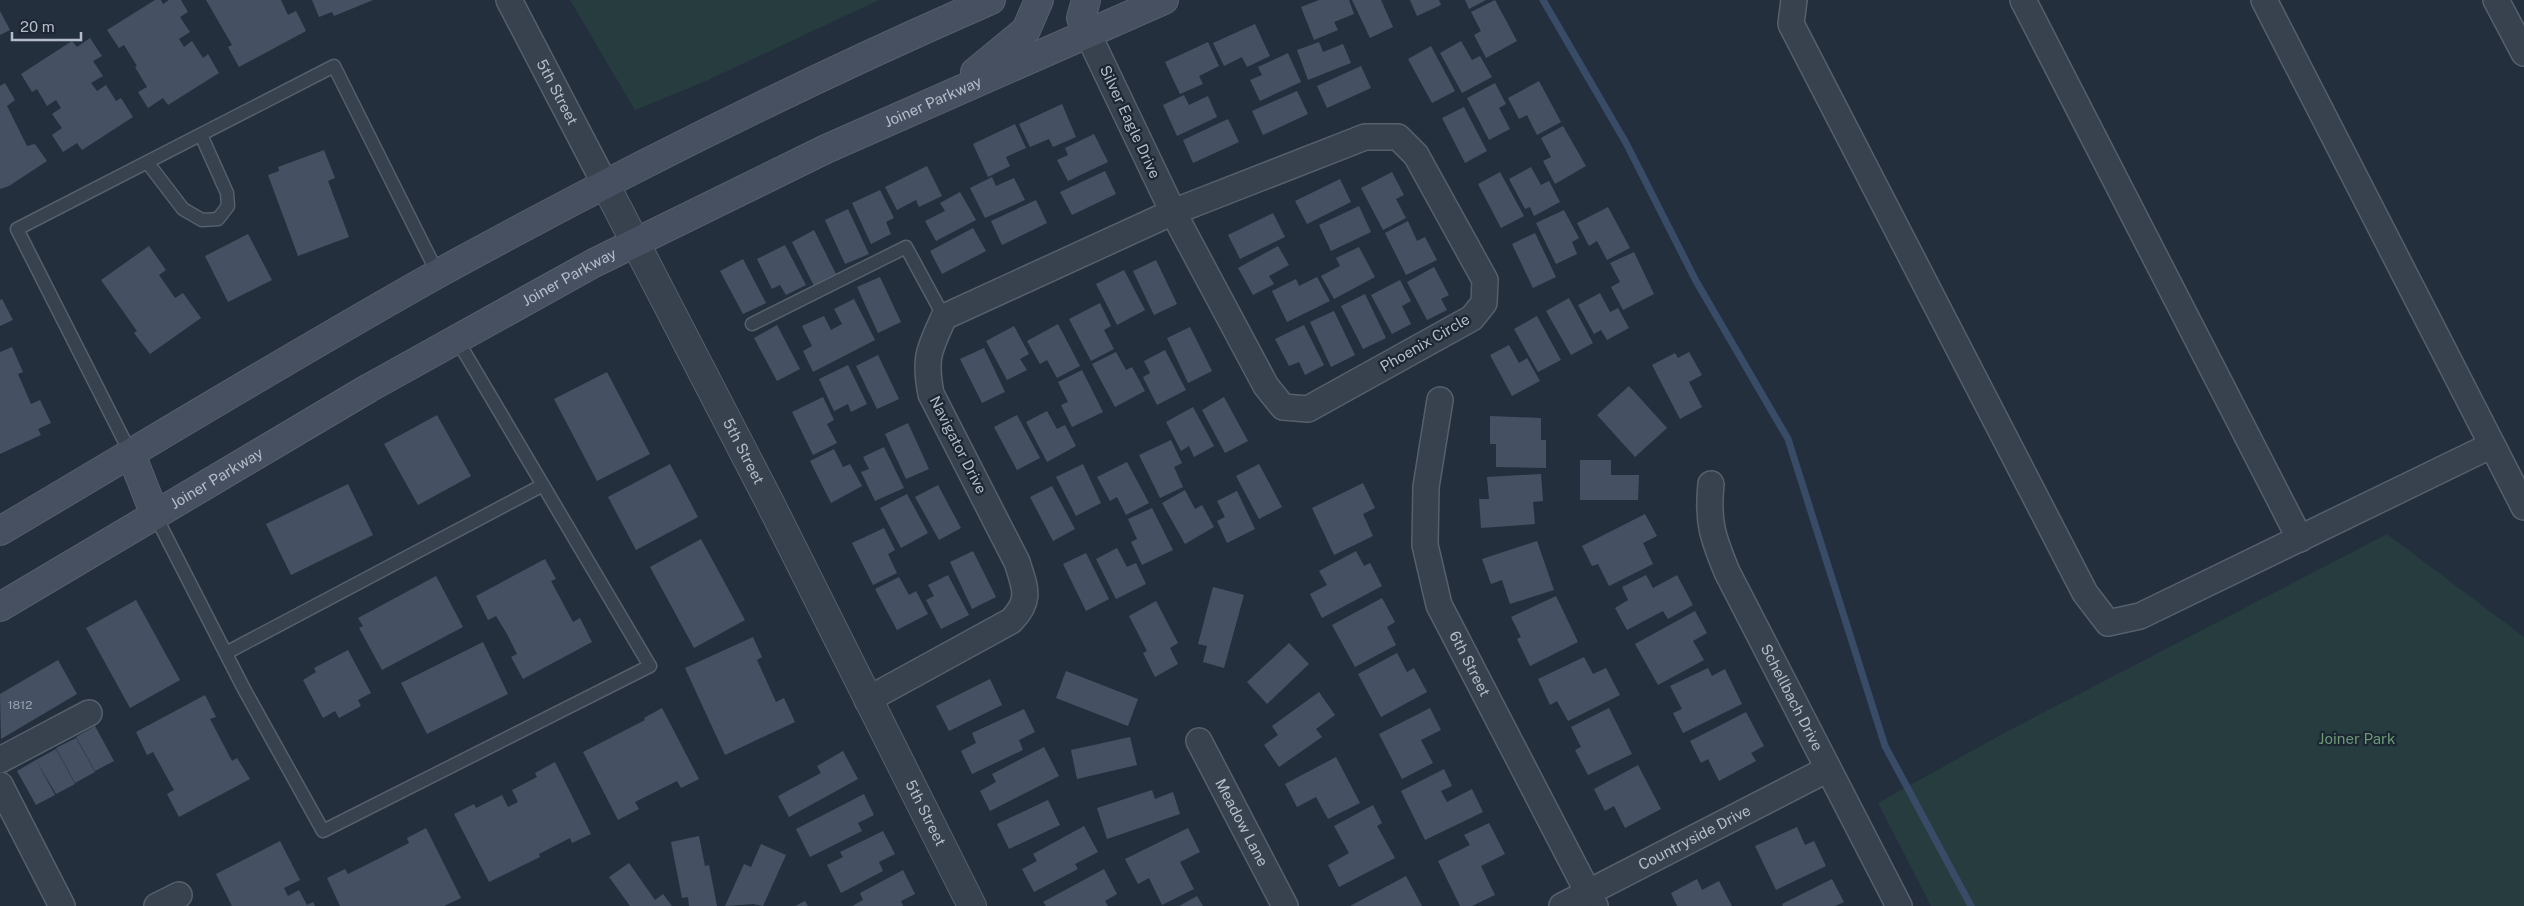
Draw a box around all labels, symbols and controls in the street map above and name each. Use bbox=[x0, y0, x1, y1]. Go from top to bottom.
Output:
scale bar bbox=[12, 10, 81, 42]
text: 20 m bbox=[20, 18, 55, 35]
street label: 5th Street bbox=[533, 56, 582, 128]
street label: Silver Eagle Drive bbox=[1097, 63, 1164, 181]
street label: Joiner Parkway bbox=[882, 72, 984, 130]
street label: Joiner Parkway bbox=[519, 244, 619, 309]
street label: Phoenix Circle bbox=[1377, 310, 1472, 375]
street label: Navigator Drive bbox=[927, 393, 990, 496]
street label: 5th Street bbox=[720, 415, 768, 487]
street label: Joiner Parkway bbox=[167, 444, 266, 512]
street label: 6th Street bbox=[1446, 628, 1494, 699]
street label: Schellbach Drive bbox=[1758, 641, 1827, 753]
house number: 1812 bbox=[8, 698, 32, 712]
park label: Joiner Park bbox=[2319, 730, 2395, 747]
street label: Meadow Lane bbox=[1212, 776, 1272, 869]
street label: 5th Street bbox=[902, 777, 950, 849]
street label: Countryside Drive bbox=[1635, 801, 1753, 873]

